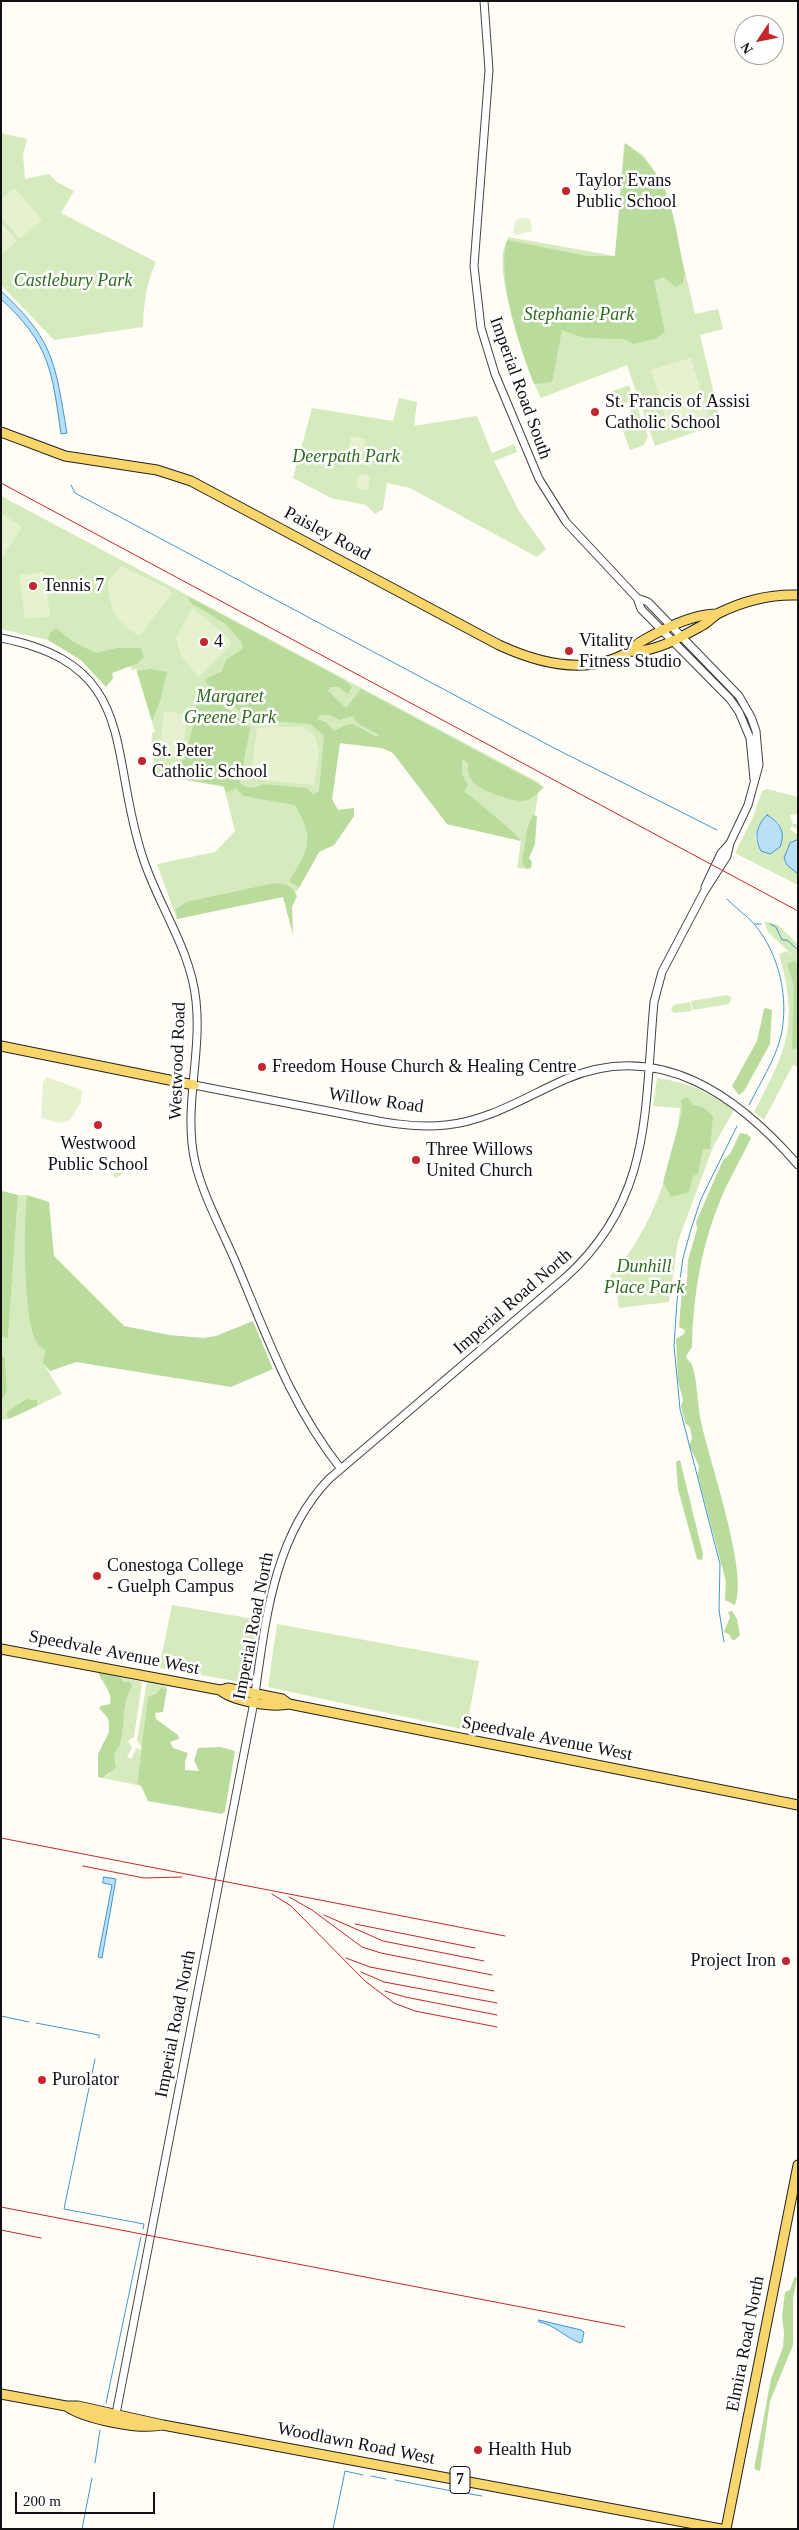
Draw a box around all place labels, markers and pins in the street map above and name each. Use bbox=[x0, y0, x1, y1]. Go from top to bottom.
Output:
place label: Taylor Evans Public School bbox=[576, 170, 677, 212]
marker: Taylor Evans Public School bbox=[560, 185, 572, 197]
place label: St. Francis of Assisi Catholic School bbox=[605, 391, 750, 434]
marker: St. Francis of Assisi Catholic School bbox=[589, 406, 601, 418]
place label: Tennis 7 bbox=[43, 575, 104, 597]
marker: Tennis 7 bbox=[27, 580, 39, 592]
place label: Vitality Fitness Studio bbox=[579, 630, 682, 672]
place label: 4 bbox=[214, 631, 223, 653]
marker: 4 bbox=[198, 636, 210, 648]
marker: Vitality Fitness Studio bbox=[563, 645, 575, 657]
place label: St. Peter Catholic School bbox=[152, 740, 267, 782]
marker: St. Peter Catholic School bbox=[136, 755, 148, 767]
place label: Freedom House Church & Healing Centre bbox=[272, 1056, 576, 1078]
marker: Freedom House Church & Healing Centre bbox=[256, 1061, 268, 1073]
marker: Westwood Public School bbox=[92, 1119, 104, 1131]
place label: Westwood Public School bbox=[48, 1133, 148, 1176]
place label: Three Willows United Church bbox=[426, 1139, 533, 1182]
marker: Three Willows United Church bbox=[410, 1154, 422, 1166]
place label: Conestoga College - Guelph Campus bbox=[107, 1555, 243, 1598]
marker: Conestoga College - Guelph Campus bbox=[91, 1570, 103, 1582]
place label: Project Iron bbox=[691, 1950, 776, 1972]
marker: Project Iron bbox=[780, 1955, 792, 1967]
place label: Purolator bbox=[52, 2069, 119, 2091]
marker: Purolator bbox=[36, 2074, 48, 2086]
place label: Health Hub bbox=[488, 2439, 571, 2461]
marker: Health Hub bbox=[472, 2444, 484, 2456]

